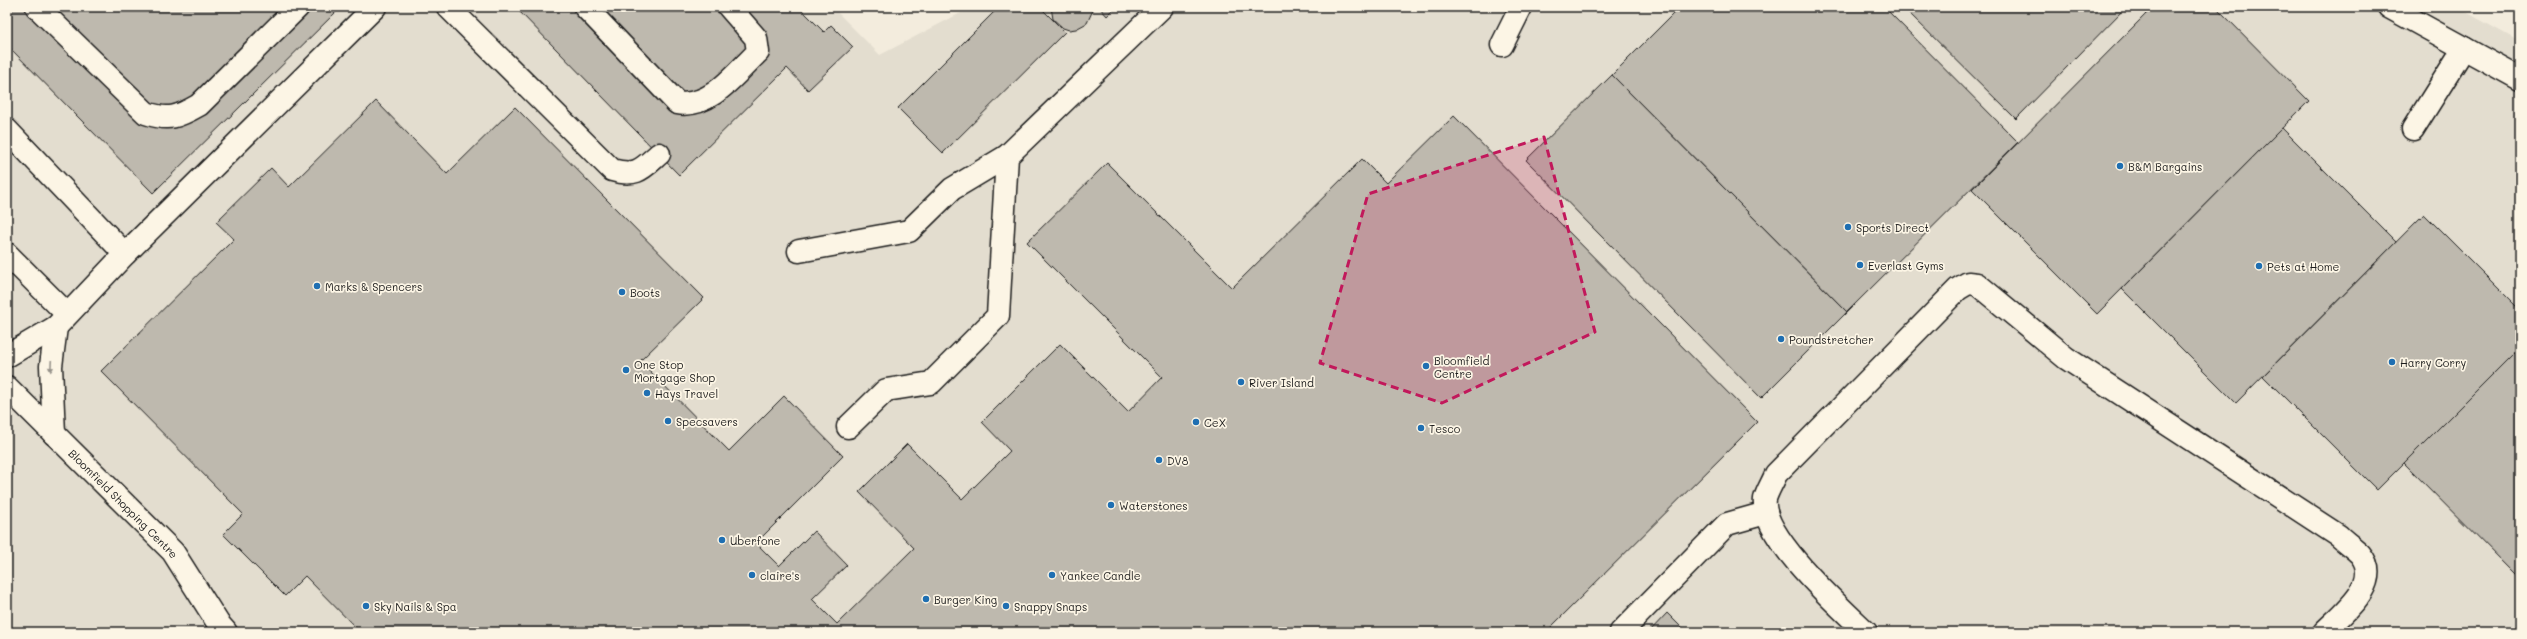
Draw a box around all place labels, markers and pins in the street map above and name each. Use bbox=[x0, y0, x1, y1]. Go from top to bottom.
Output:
place label: B&M Bargains bbox=[2128, 159, 2202, 174]
marker: B&M Bargains bbox=[2115, 161, 2125, 171]
place label: Sports Direct bbox=[1856, 220, 1929, 235]
marker: Sports Direct bbox=[1843, 222, 1853, 232]
place label: Everlast Gyms bbox=[1868, 258, 1944, 273]
place label: Pets at Home bbox=[2267, 259, 2340, 274]
marker: Everlast Gyms bbox=[1855, 260, 1865, 270]
marker: Pets at Home bbox=[2254, 261, 2264, 271]
place label: Marks & Spencers bbox=[325, 279, 422, 294]
marker: Marks & Spencers bbox=[312, 281, 322, 291]
place label: Boots bbox=[630, 285, 660, 300]
marker: Boots bbox=[617, 287, 627, 297]
place label: Poundstretcher bbox=[1789, 332, 1874, 347]
marker: Poundstretcher bbox=[1776, 334, 1786, 344]
place label: Bloomfield Centre bbox=[1434, 353, 1490, 381]
place label: Harry Corry bbox=[2400, 355, 2466, 370]
place label: One Stop Mortgage Shop bbox=[634, 357, 716, 385]
marker: Harry Corry bbox=[2387, 357, 2397, 367]
marker: Bloomfield Centre bbox=[1421, 361, 1431, 371]
marker: One Stop Mortgage Shop bbox=[621, 365, 631, 375]
place label: River Island bbox=[1249, 375, 1314, 390]
marker: River Island bbox=[1236, 377, 1246, 387]
place label: Hays Travel bbox=[655, 386, 718, 401]
marker: Hays Travel bbox=[642, 388, 652, 398]
place label: Specsavers bbox=[676, 414, 738, 429]
place label: CeX bbox=[1204, 415, 1226, 430]
marker: Specsavers bbox=[663, 416, 673, 426]
marker: CeX bbox=[1191, 417, 1201, 427]
place label: Tesco bbox=[1429, 421, 1461, 436]
marker: Tesco bbox=[1416, 423, 1426, 433]
place label: DV8 bbox=[1167, 453, 1189, 468]
marker: DV8 bbox=[1154, 455, 1164, 465]
place label: Waterstones bbox=[1119, 498, 1188, 513]
marker: Waterstones bbox=[1106, 500, 1116, 510]
place label: Uberfone bbox=[730, 533, 781, 548]
marker: Uberfone bbox=[717, 535, 727, 545]
place label: claire's bbox=[760, 568, 800, 583]
place label: Yankee Candle bbox=[1060, 568, 1141, 583]
marker: claire's bbox=[747, 570, 757, 580]
marker: Yankee Candle bbox=[1047, 570, 1057, 580]
place label: Burger King bbox=[934, 592, 997, 607]
marker: Burger King bbox=[921, 594, 931, 604]
place label: Sky Nails & Spa bbox=[374, 599, 457, 614]
place label: Snappy Snaps bbox=[1014, 599, 1087, 614]
marker: Sky Nails & Spa bbox=[361, 601, 371, 611]
marker: Snappy Snaps bbox=[1001, 601, 1011, 611]

